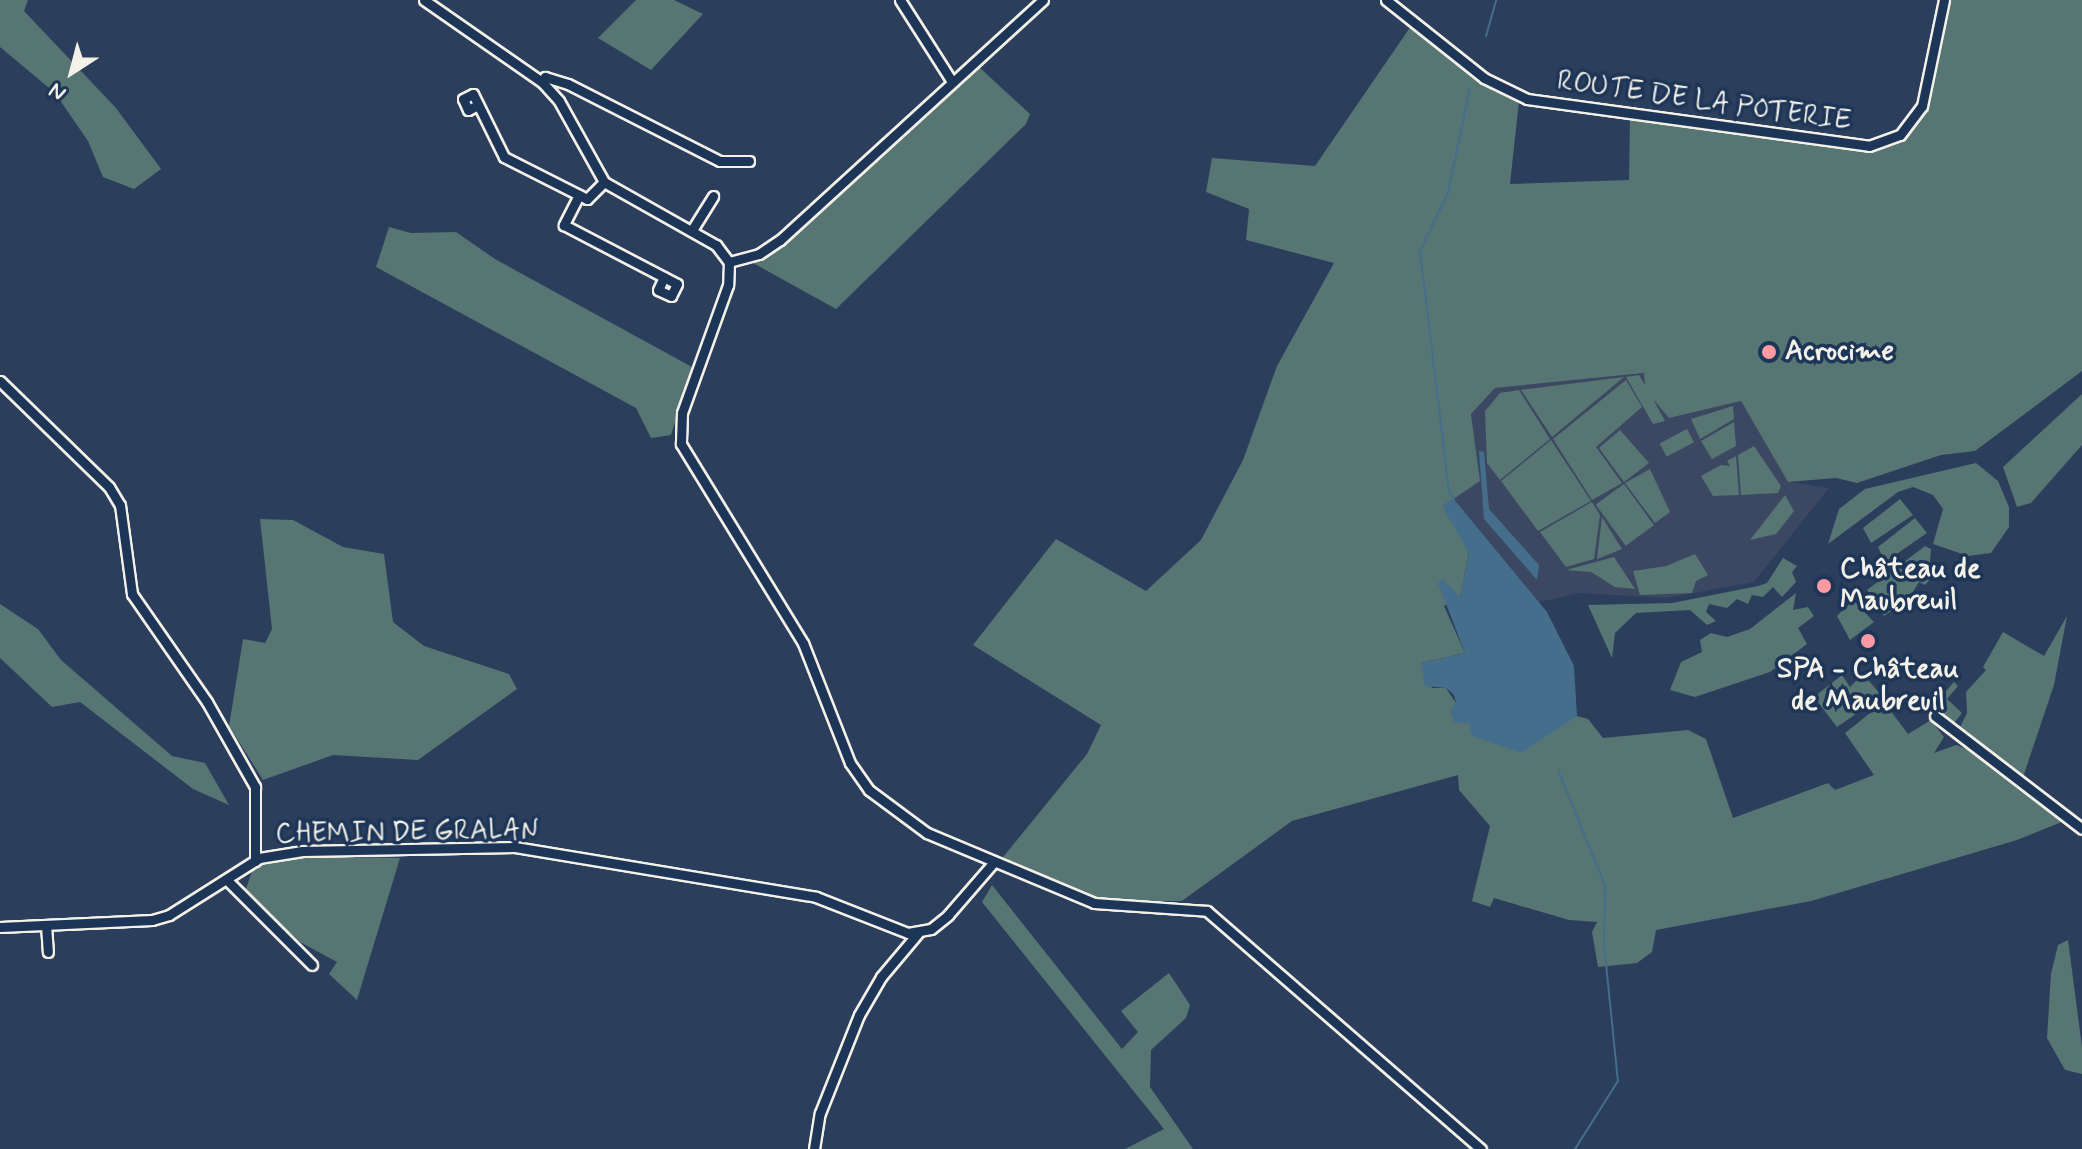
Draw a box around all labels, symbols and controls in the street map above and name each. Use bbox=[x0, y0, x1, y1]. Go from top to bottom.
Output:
north arrow bbox=[32, 32, 112, 112]
street label: ROUTE DE LA POTERIE bbox=[1554, 65, 1854, 139]
text: N bbox=[44, 76, 72, 107]
place label: Acrocime bbox=[1785, 335, 1894, 369]
marker: Acrocime bbox=[1760, 343, 1778, 361]
place label: Château de Maubreuil bbox=[1840, 553, 1981, 619]
marker: Château de Maubreuil bbox=[1815, 577, 1833, 595]
marker: SPA - Château de Maubreuil bbox=[1859, 632, 1877, 650]
place label: SPA - Château de Maubreuil bbox=[1777, 653, 1959, 719]
street label: CHEMIN DE GRALAN bbox=[274, 814, 540, 852]

